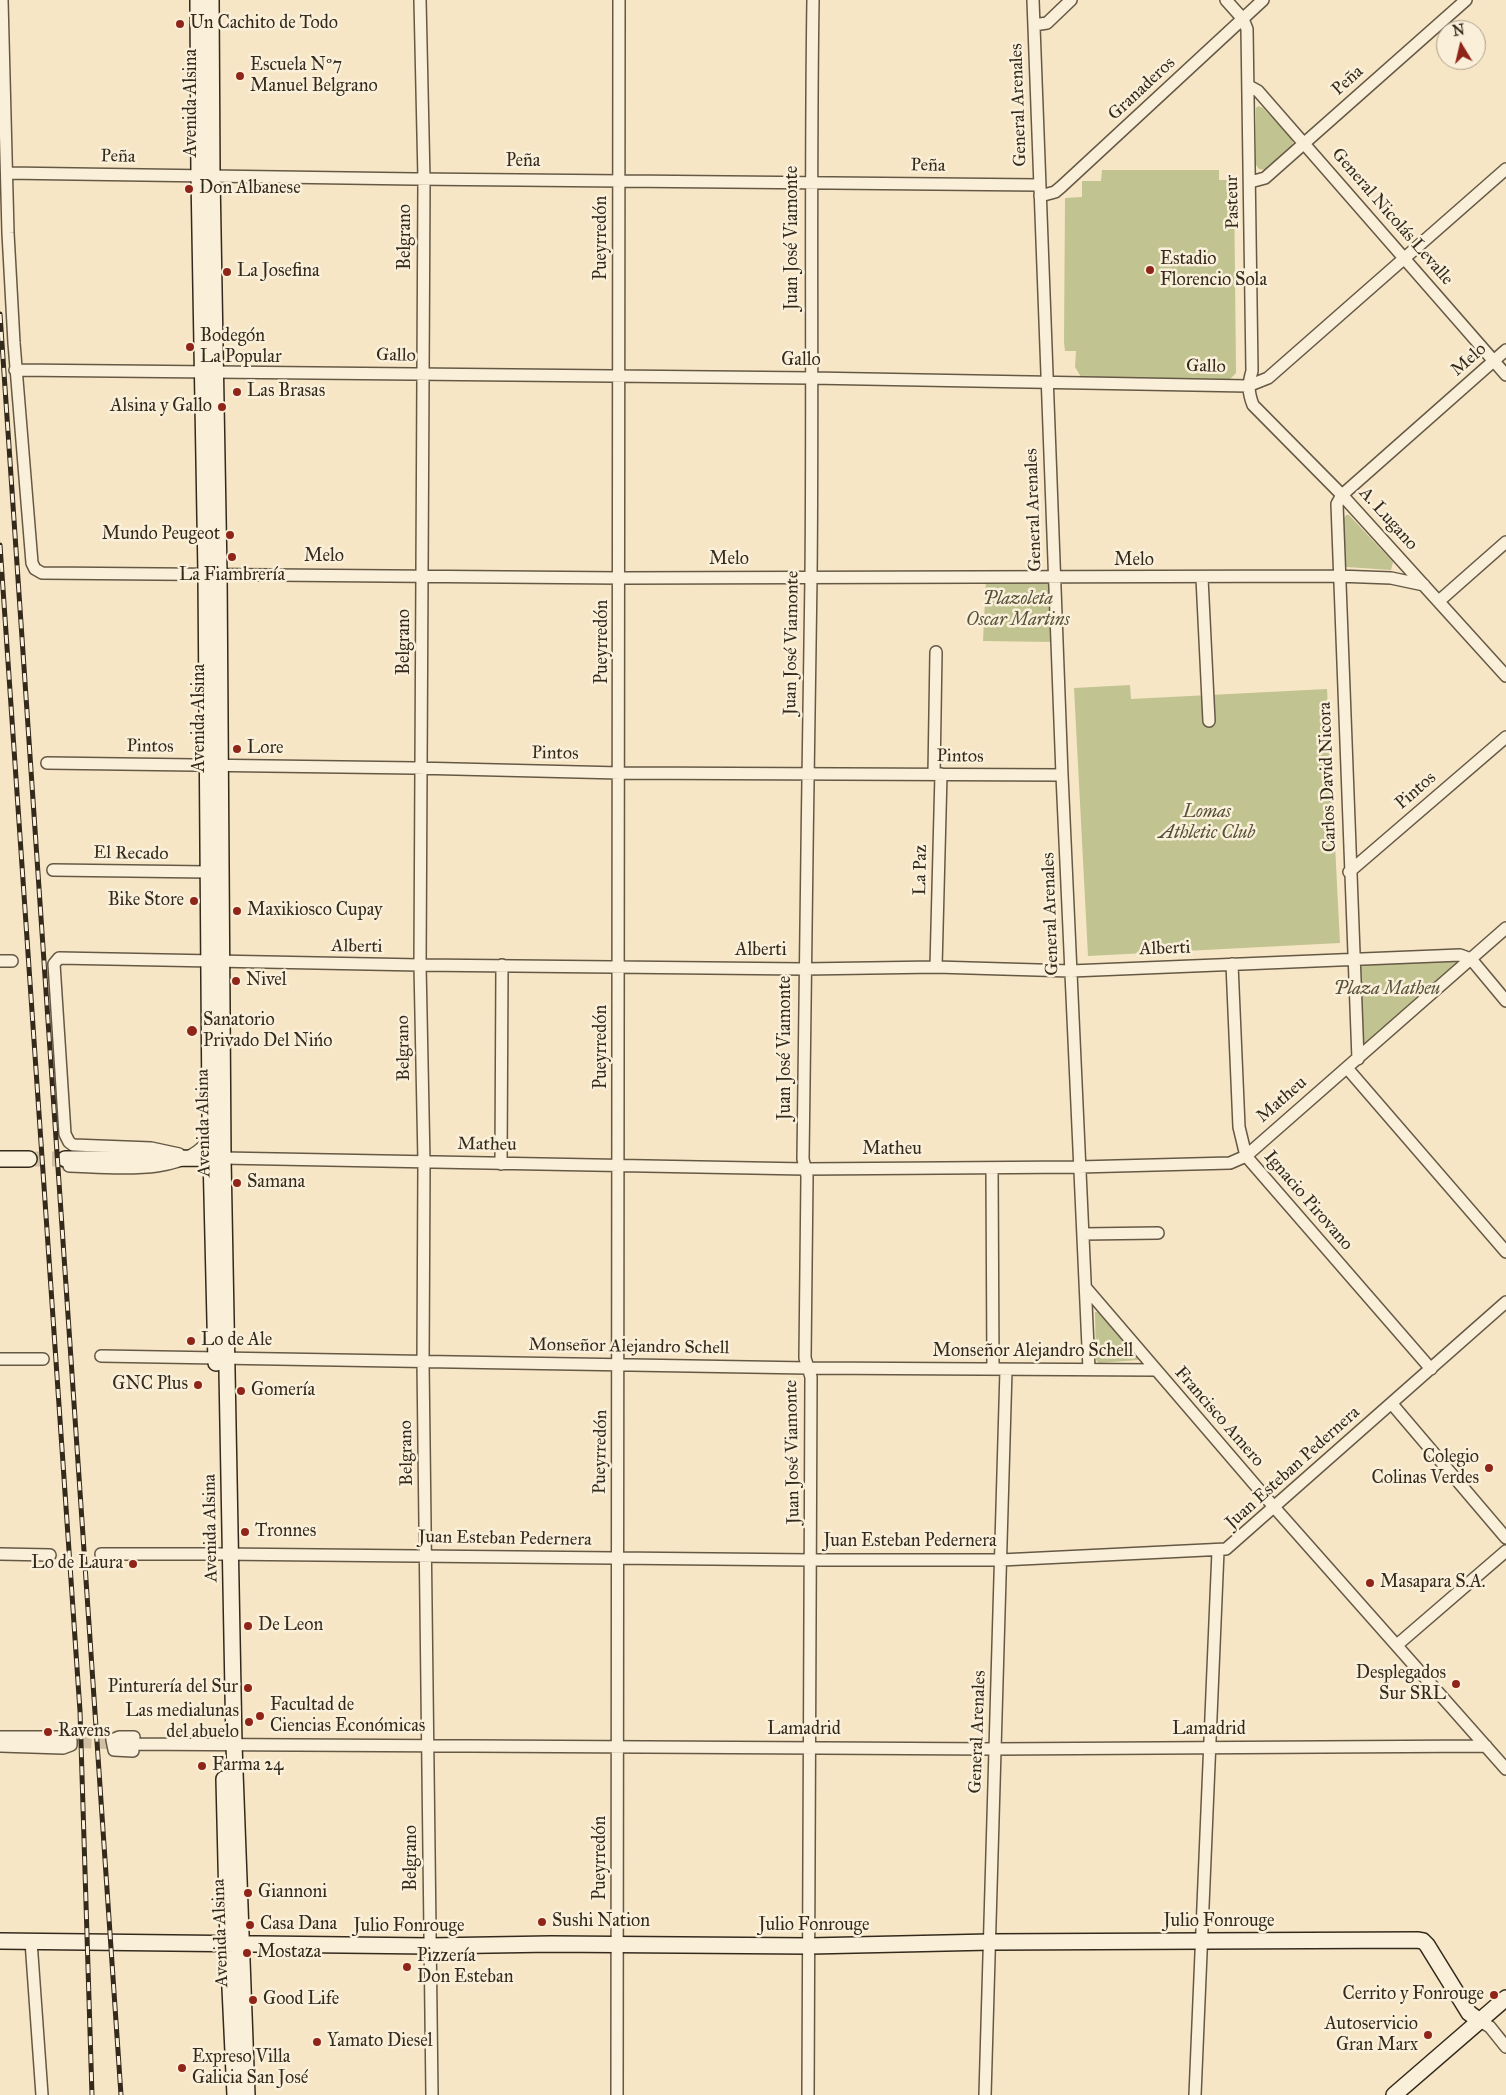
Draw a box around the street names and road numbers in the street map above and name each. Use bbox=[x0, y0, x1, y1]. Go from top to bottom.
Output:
street label: General Arenales bbox=[1006, 43, 1032, 167]
street label: Avenida Alsina bbox=[181, 49, 203, 157]
street label: Granaderos bbox=[1104, 53, 1180, 125]
street label: Peña bbox=[1328, 61, 1368, 101]
street label: General Nicolás Levalle bbox=[1327, 144, 1457, 290]
street label: Peña bbox=[100, 146, 136, 168]
street label: Peña bbox=[506, 151, 540, 173]
street label: Peña bbox=[910, 155, 946, 177]
street label: Juan José Viamonte bbox=[782, 166, 804, 310]
street label: Pasteur bbox=[1222, 175, 1244, 229]
street label: Pueyrredón bbox=[591, 196, 613, 280]
street label: Belgrano bbox=[395, 204, 417, 270]
street label: Melo bbox=[1447, 339, 1491, 381]
street label: Gallo bbox=[376, 345, 416, 367]
street label: Gallo bbox=[781, 350, 821, 372]
street label: Gallo bbox=[1186, 356, 1226, 378]
street label: General Arenales bbox=[1021, 448, 1047, 572]
street label: A. Lugano bbox=[1354, 483, 1422, 555]
street label: Melo bbox=[304, 546, 344, 568]
street label: Melo bbox=[709, 549, 749, 571]
street label: Melo bbox=[1114, 550, 1154, 572]
street label: Juan José Viamonte bbox=[780, 571, 804, 715]
street label: Pueyrredón bbox=[592, 600, 614, 684]
street label: Belgrano bbox=[394, 609, 416, 675]
street label: Avenida Alsina bbox=[189, 664, 211, 772]
street label: Carlos David Nicora bbox=[1315, 702, 1341, 852]
street label: Pintos bbox=[126, 736, 174, 758]
street label: Pintos bbox=[531, 743, 579, 765]
street label: Pintos bbox=[936, 746, 984, 768]
street label: Pintos bbox=[1391, 767, 1441, 815]
street label: El Recado bbox=[93, 843, 169, 865]
street label: La Paz bbox=[910, 844, 932, 896]
street label: General Arenales bbox=[1038, 852, 1064, 976]
street label: Alberti bbox=[331, 936, 383, 958]
street label: Alberti bbox=[1139, 937, 1191, 961]
street label: Alberti bbox=[735, 940, 787, 962]
street label: Juan José Viamonte bbox=[775, 976, 797, 1120]
street label: Pueyrredón bbox=[591, 1005, 613, 1089]
street label: Belgrano bbox=[393, 1015, 415, 1081]
street label: Avenida Alsina bbox=[192, 1069, 216, 1177]
street label: Matheu bbox=[1252, 1072, 1312, 1128]
street label: Matheu bbox=[457, 1134, 517, 1156]
street label: Matheu bbox=[862, 1139, 922, 1161]
street label: Ignacio Pirovano bbox=[1259, 1147, 1357, 1255]
street label: Monseñor Alejandro Schell bbox=[528, 1334, 730, 1360]
street label: Monseñor Alejandro Schell bbox=[933, 1341, 1133, 1363]
street label: Francisco Amero bbox=[1170, 1362, 1268, 1472]
street label: Juan José Viamonte bbox=[781, 1380, 805, 1524]
street label: Juan Esteban Pedernera bbox=[1221, 1402, 1365, 1534]
street label: Pueyrredón bbox=[589, 1410, 613, 1494]
street label: Belgrano bbox=[396, 1420, 418, 1486]
street label: Avenida Alsina bbox=[199, 1474, 223, 1582]
street label: Juan Esteban Pedernera bbox=[418, 1527, 592, 1551]
street label: Juan Esteban Pedernera bbox=[823, 1531, 997, 1553]
street label: General Arenales bbox=[965, 1670, 991, 1794]
street label: Lamadrid bbox=[767, 1719, 841, 1741]
street label: Lamadrid bbox=[1172, 1719, 1246, 1741]
street label: Pueyrredón bbox=[590, 1816, 612, 1900]
street label: Belgrano bbox=[401, 1825, 423, 1891]
street label: Avenida Alsina bbox=[208, 1879, 234, 1987]
street label: Julio Fonrouge bbox=[1164, 1911, 1274, 1933]
street label: Julio Fonrouge bbox=[759, 1915, 869, 1937]
street label: Julio Fonrouge bbox=[354, 1916, 464, 1938]

